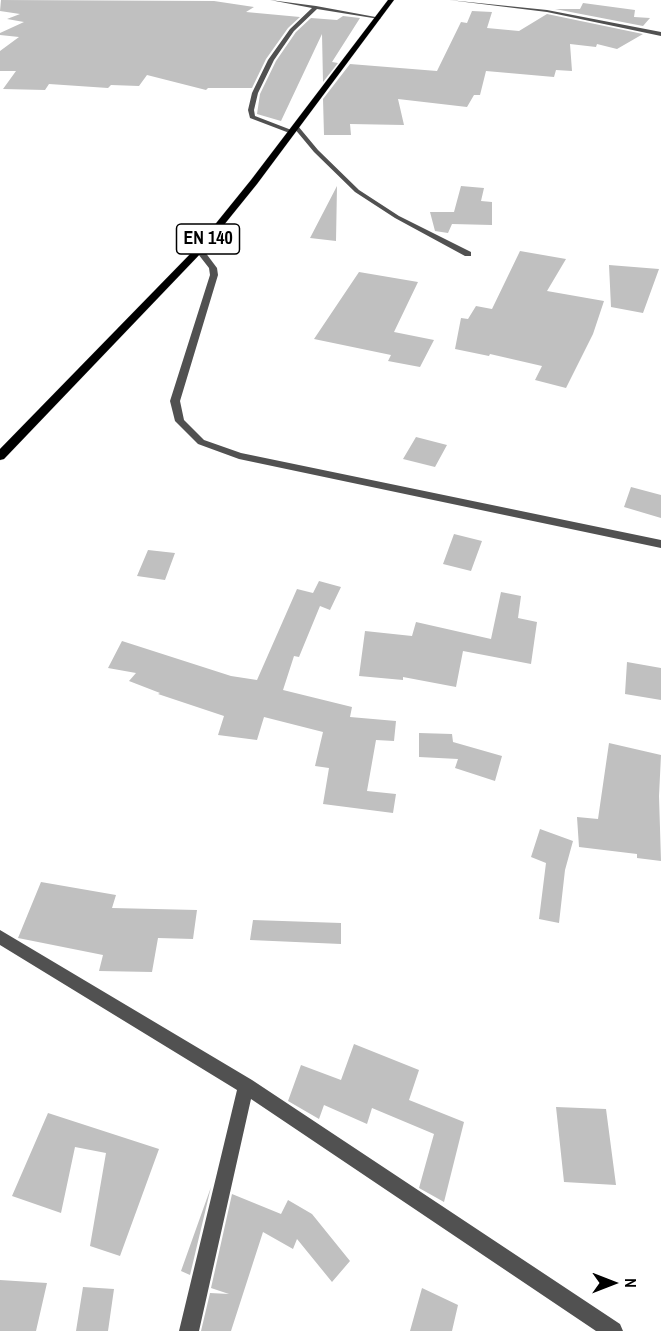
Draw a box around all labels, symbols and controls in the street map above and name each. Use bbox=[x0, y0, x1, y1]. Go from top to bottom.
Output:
road number: EN 140 bbox=[176, 224, 240, 254]
north arrow bbox=[583, 1253, 643, 1313]
text: N bbox=[620, 1278, 642, 1288]

